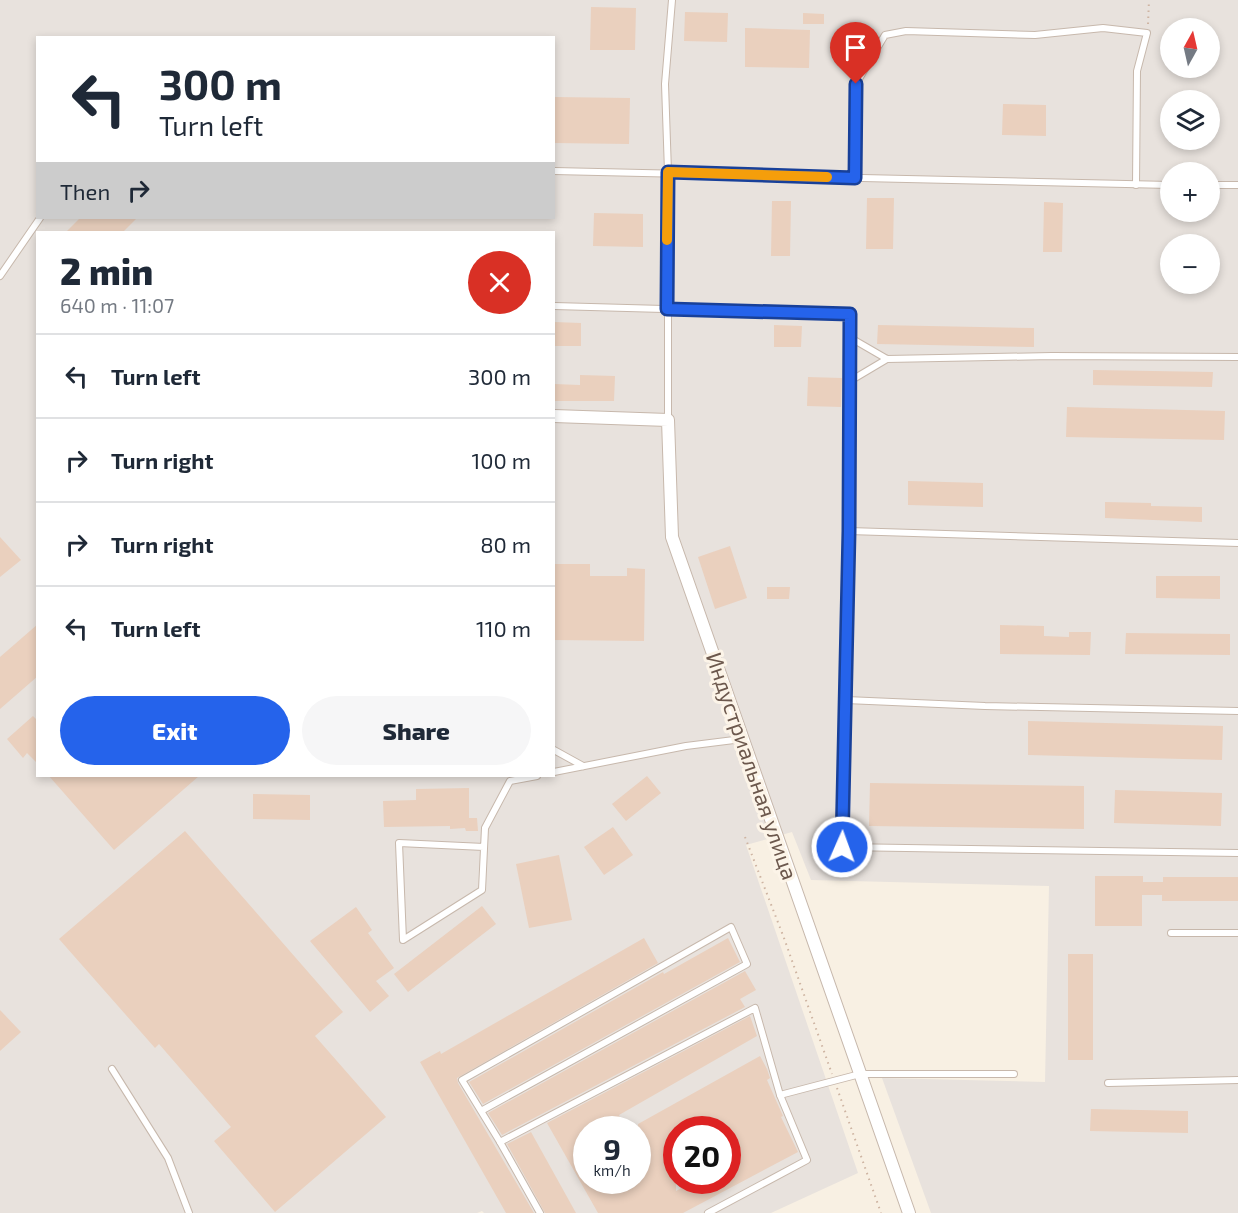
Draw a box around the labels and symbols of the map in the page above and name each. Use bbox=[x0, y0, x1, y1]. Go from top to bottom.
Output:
north arrow bbox=[1160, 18, 1220, 78]
pin bbox=[830, 22, 881, 84]
street label: Индустриальная улица bbox=[701, 649, 804, 883]
position arrow bbox=[810, 815, 874, 879]
speed limit sign: 20 bbox=[663, 1116, 741, 1194]

